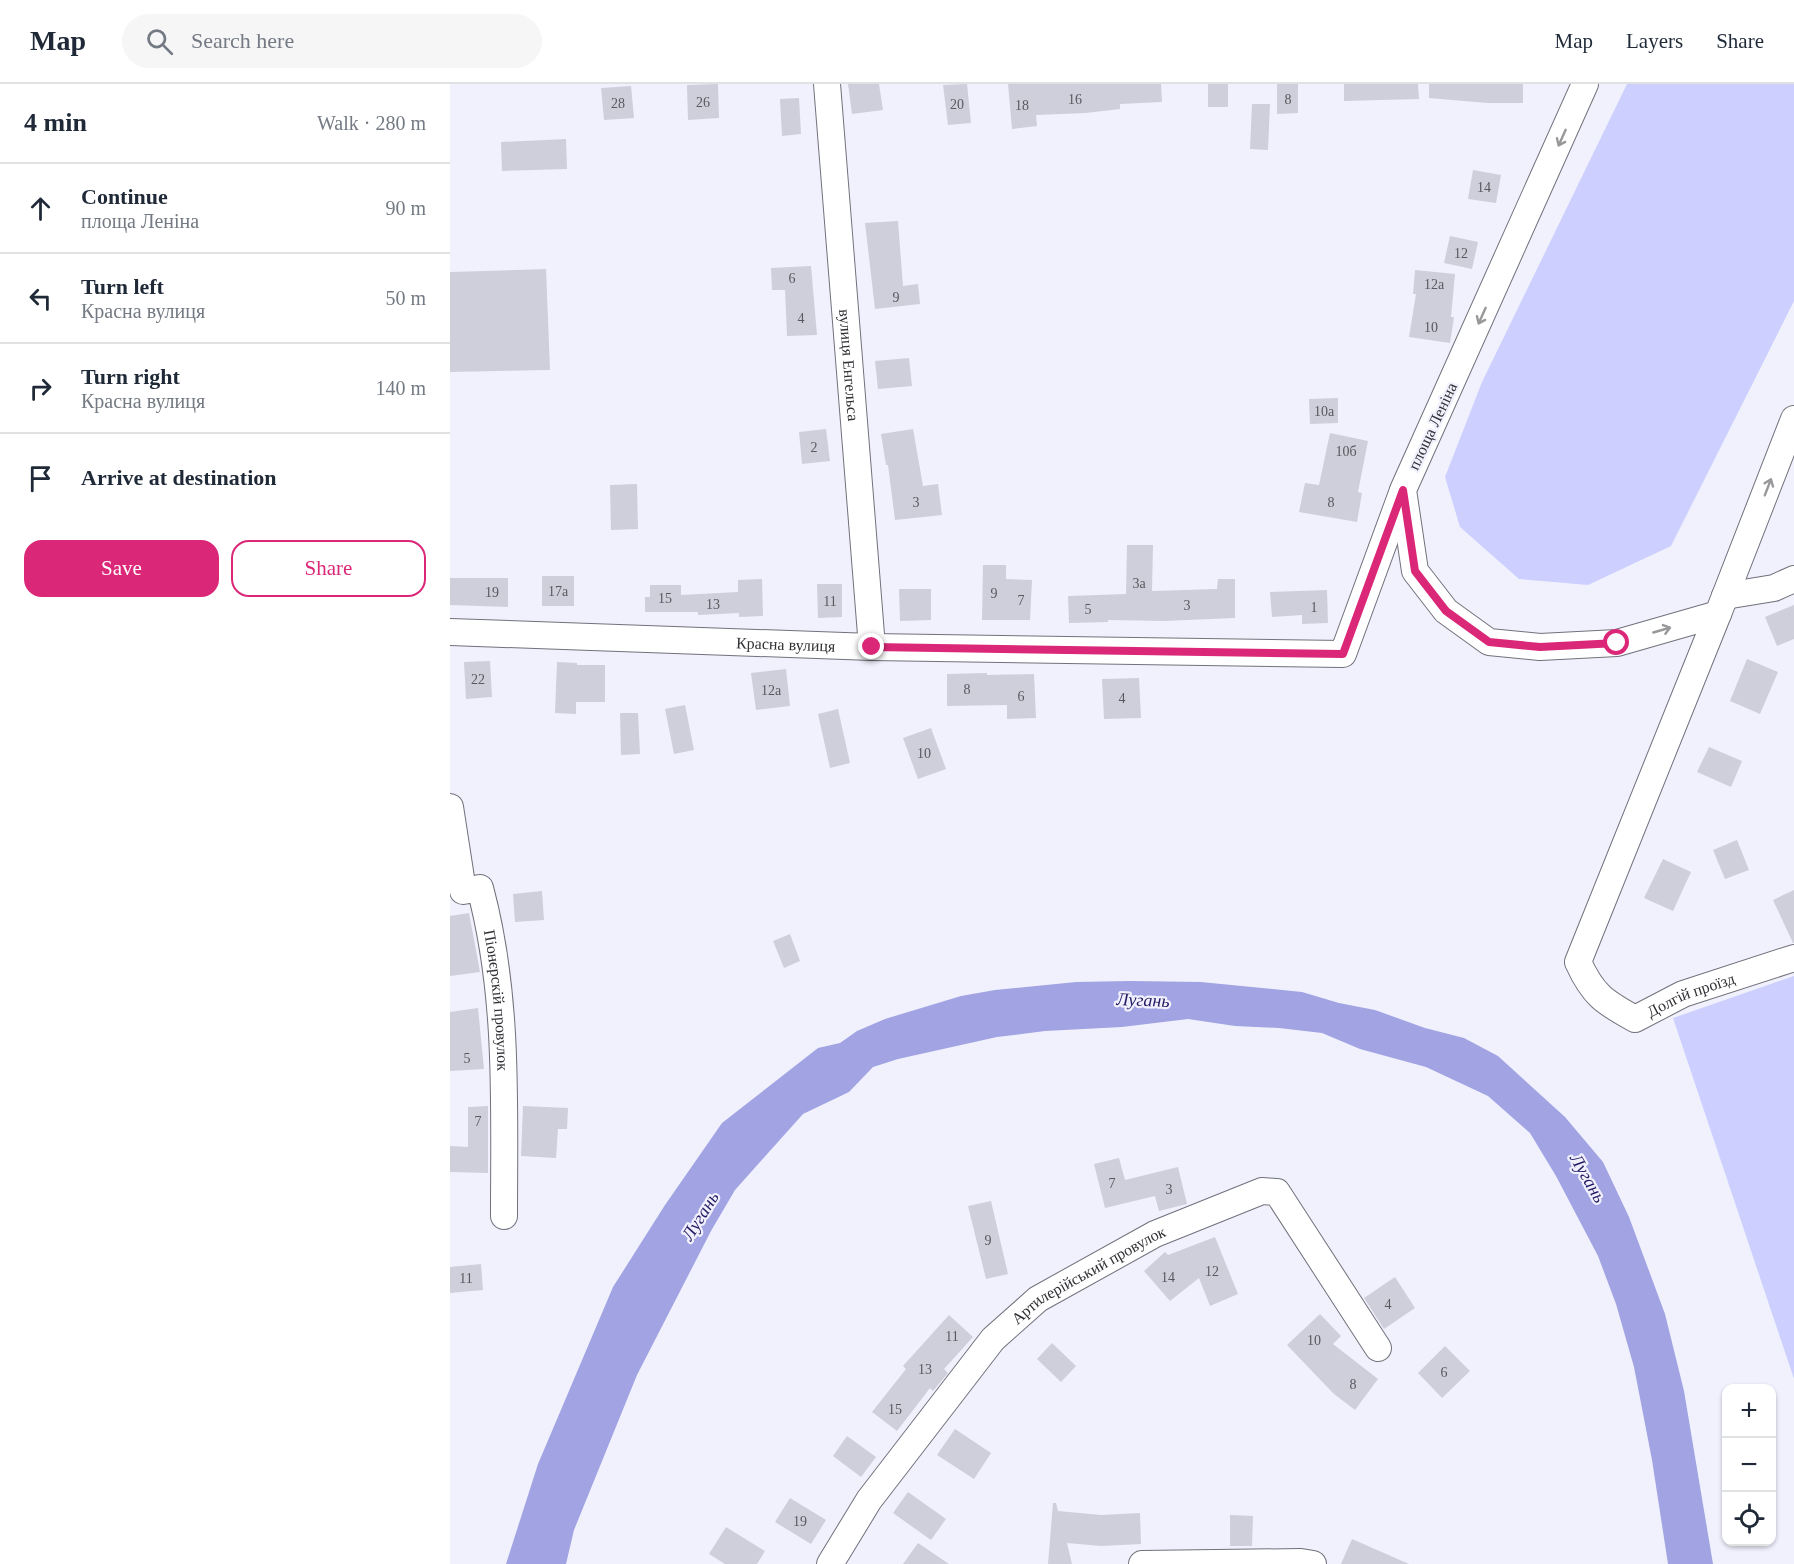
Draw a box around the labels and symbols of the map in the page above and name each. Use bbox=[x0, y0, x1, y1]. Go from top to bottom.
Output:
house number: 16 bbox=[1068, 92, 1082, 107]
house number: 8 bbox=[1285, 92, 1292, 107]
house number: 26 bbox=[696, 95, 710, 110]
house number: 28 bbox=[611, 96, 625, 111]
house number: 20 bbox=[950, 97, 964, 112]
house number: 18 bbox=[1015, 98, 1029, 113]
one-way arrow bbox=[1555, 128, 1567, 146]
house number: 14 bbox=[1477, 180, 1491, 195]
house number: 12 bbox=[1454, 246, 1468, 261]
house number: 6 bbox=[789, 271, 796, 286]
house number: 12а bbox=[1424, 277, 1445, 292]
house number: 9 bbox=[893, 290, 900, 305]
one-way arrow bbox=[1476, 306, 1487, 324]
street label: вулиця Енгельса bbox=[836, 309, 862, 422]
house number: 4 bbox=[798, 311, 805, 326]
house number: 10 bbox=[1424, 320, 1438, 335]
street label: площа Леніна bbox=[1405, 380, 1461, 473]
house number: 10а bbox=[1314, 404, 1335, 419]
house number: 2 bbox=[811, 440, 818, 455]
house number: 10б bbox=[1335, 444, 1357, 459]
one-way arrow bbox=[1763, 478, 1774, 496]
house number: 3 bbox=[913, 495, 920, 510]
house number: 8 bbox=[1328, 495, 1335, 510]
house number: 3а bbox=[1132, 576, 1146, 591]
house number: 17а bbox=[548, 584, 569, 599]
house number: 19 bbox=[485, 585, 499, 600]
house number: 9 bbox=[991, 586, 998, 601]
house number: 15 bbox=[658, 591, 672, 606]
house number: 7 bbox=[1018, 593, 1025, 608]
house number: 11 bbox=[823, 594, 837, 609]
house number: 13 bbox=[706, 597, 720, 612]
house number: 3 bbox=[1184, 598, 1191, 613]
house number: 1 bbox=[1311, 600, 1318, 615]
house number: 5 bbox=[1085, 602, 1092, 617]
one-way arrow bbox=[1652, 624, 1671, 635]
route start bbox=[1603, 629, 1629, 655]
route end bbox=[858, 633, 884, 659]
street label: Красна вулиця bbox=[736, 634, 836, 655]
house number: 22 bbox=[471, 672, 485, 687]
house number: 8 bbox=[964, 682, 971, 697]
house number: 12а bbox=[761, 683, 782, 698]
house number: 6 bbox=[1018, 689, 1025, 704]
house number: 4 bbox=[1119, 691, 1126, 706]
house number: 10 bbox=[917, 746, 931, 761]
street label: Піонєрскій провулок bbox=[481, 928, 512, 1071]
street label: Долгій проїзд bbox=[1644, 970, 1737, 1021]
water label: Лугань bbox=[1115, 989, 1170, 1011]
house number: 5 bbox=[464, 1051, 471, 1066]
house number: 7 bbox=[475, 1114, 482, 1129]
water label: Лугань bbox=[1566, 1149, 1610, 1206]
house number: 7 bbox=[1109, 1176, 1116, 1191]
house number: 3 bbox=[1166, 1182, 1173, 1197]
water label: Лугань bbox=[677, 1188, 723, 1245]
street label: Артилерійський провулок bbox=[1008, 1223, 1168, 1328]
house number: 9 bbox=[985, 1233, 992, 1248]
house number: 12 bbox=[1205, 1264, 1219, 1279]
house number: 14 bbox=[1161, 1270, 1175, 1285]
house number: 11 bbox=[459, 1271, 473, 1286]
house number: 4 bbox=[1385, 1297, 1392, 1312]
house number: 11 bbox=[945, 1329, 959, 1344]
house number: 10 bbox=[1307, 1333, 1321, 1348]
house number: 13 bbox=[918, 1362, 932, 1377]
house number: 6 bbox=[1441, 1365, 1448, 1380]
house number: 8 bbox=[1350, 1377, 1357, 1392]
house number: 15 bbox=[888, 1402, 902, 1417]
house number: 19 bbox=[793, 1514, 807, 1529]

